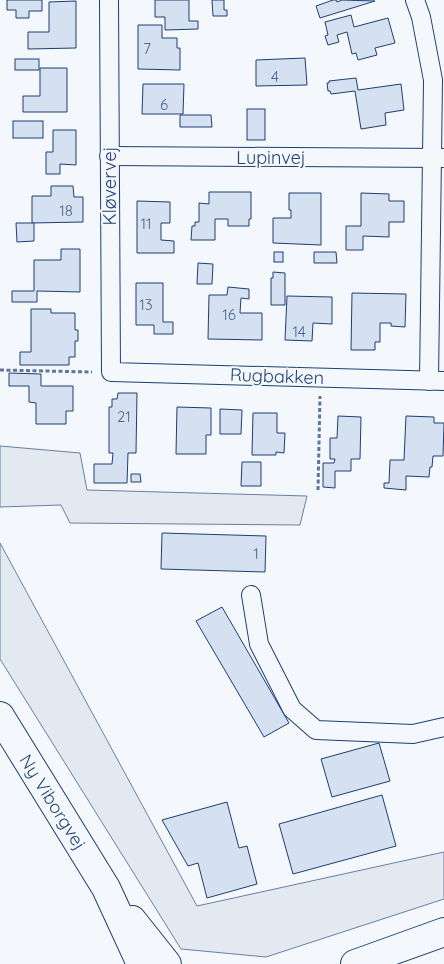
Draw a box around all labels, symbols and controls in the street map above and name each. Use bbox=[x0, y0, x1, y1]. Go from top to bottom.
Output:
house number: 7 bbox=[143, 39, 151, 58]
house number: 4 bbox=[271, 67, 279, 86]
house number: 6 bbox=[160, 95, 168, 114]
street label: Lupinvej bbox=[236, 146, 306, 169]
street label: Kløvervej bbox=[98, 147, 121, 225]
house number: 18 bbox=[59, 201, 73, 220]
house number: 11 bbox=[140, 214, 152, 233]
house number: 13 bbox=[139, 295, 153, 314]
house number: 16 bbox=[222, 305, 236, 324]
house number: 14 bbox=[292, 322, 306, 341]
street label: Rugbakken bbox=[229, 363, 325, 389]
house number: 21 bbox=[117, 407, 131, 426]
house number: 1 bbox=[253, 544, 259, 563]
street label: Ny Viborgvej bbox=[15, 750, 91, 854]

